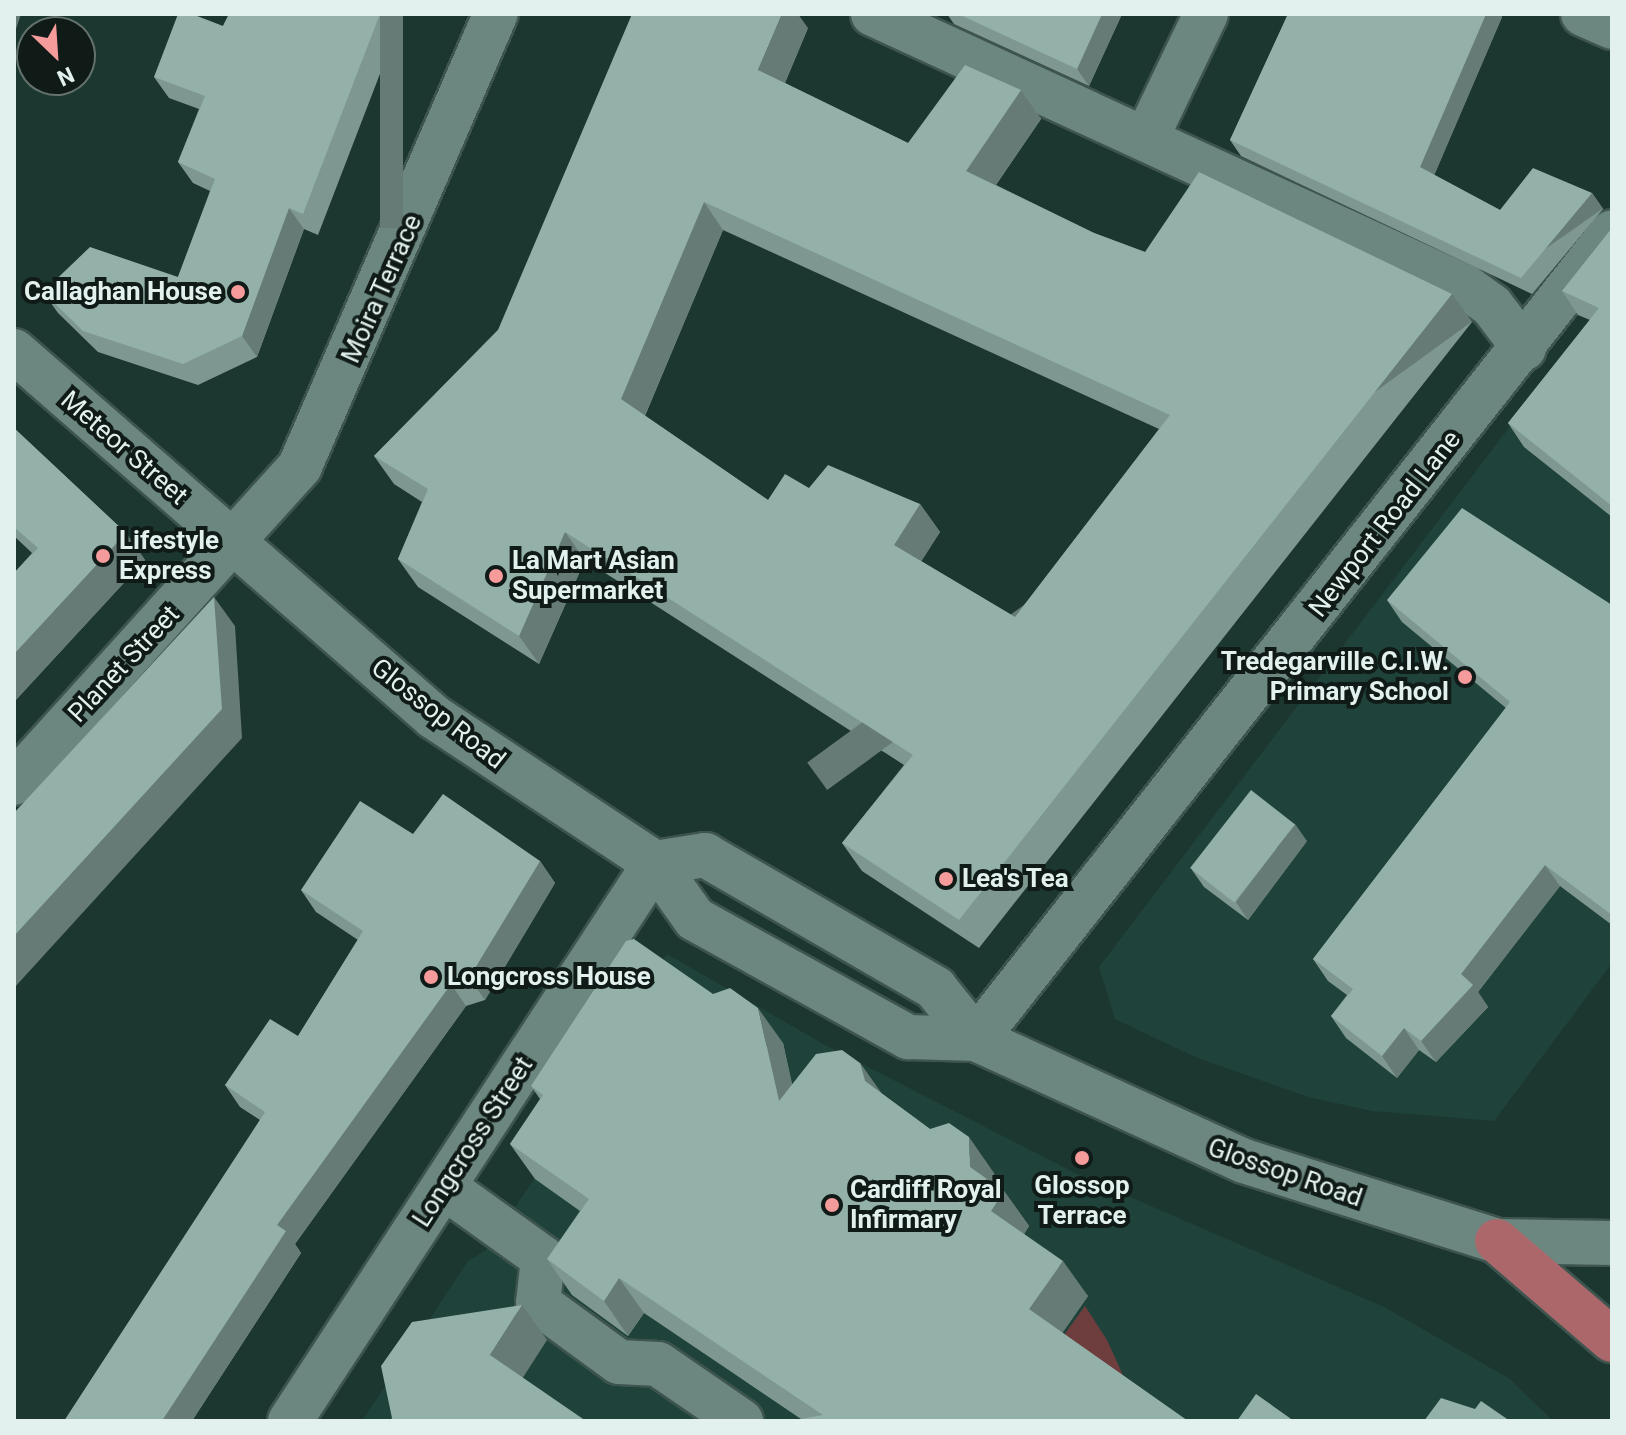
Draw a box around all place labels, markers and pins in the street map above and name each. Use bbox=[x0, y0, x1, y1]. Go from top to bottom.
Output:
place label: Callaghan House bbox=[24, 276, 222, 308]
marker: Callaghan House bbox=[229, 283, 247, 301]
place label: Lifestyle Express bbox=[119, 525, 219, 586]
place label: La Mart Asian Supermarket bbox=[512, 545, 675, 606]
marker: Lifestyle Express bbox=[94, 547, 112, 565]
marker: La Mart Asian Supermarket bbox=[487, 567, 505, 585]
place label: Tredegarville C.I.W. Primary School bbox=[1221, 646, 1449, 708]
marker: Tredegarville C.I.W. Primary School bbox=[1456, 668, 1474, 686]
place label: Lea's Tea bbox=[962, 863, 1069, 895]
marker: Lea's Tea bbox=[937, 870, 955, 888]
place label: Longcross House bbox=[447, 961, 651, 993]
marker: Longcross House bbox=[422, 968, 440, 986]
marker: Glossop Terrace bbox=[1073, 1149, 1091, 1167]
place label: Glossop Terrace bbox=[1034, 1170, 1130, 1232]
place label: Cardiff Royal Infirmary bbox=[850, 1174, 1002, 1236]
marker: Cardiff Royal Infirmary bbox=[821, 1194, 843, 1216]

